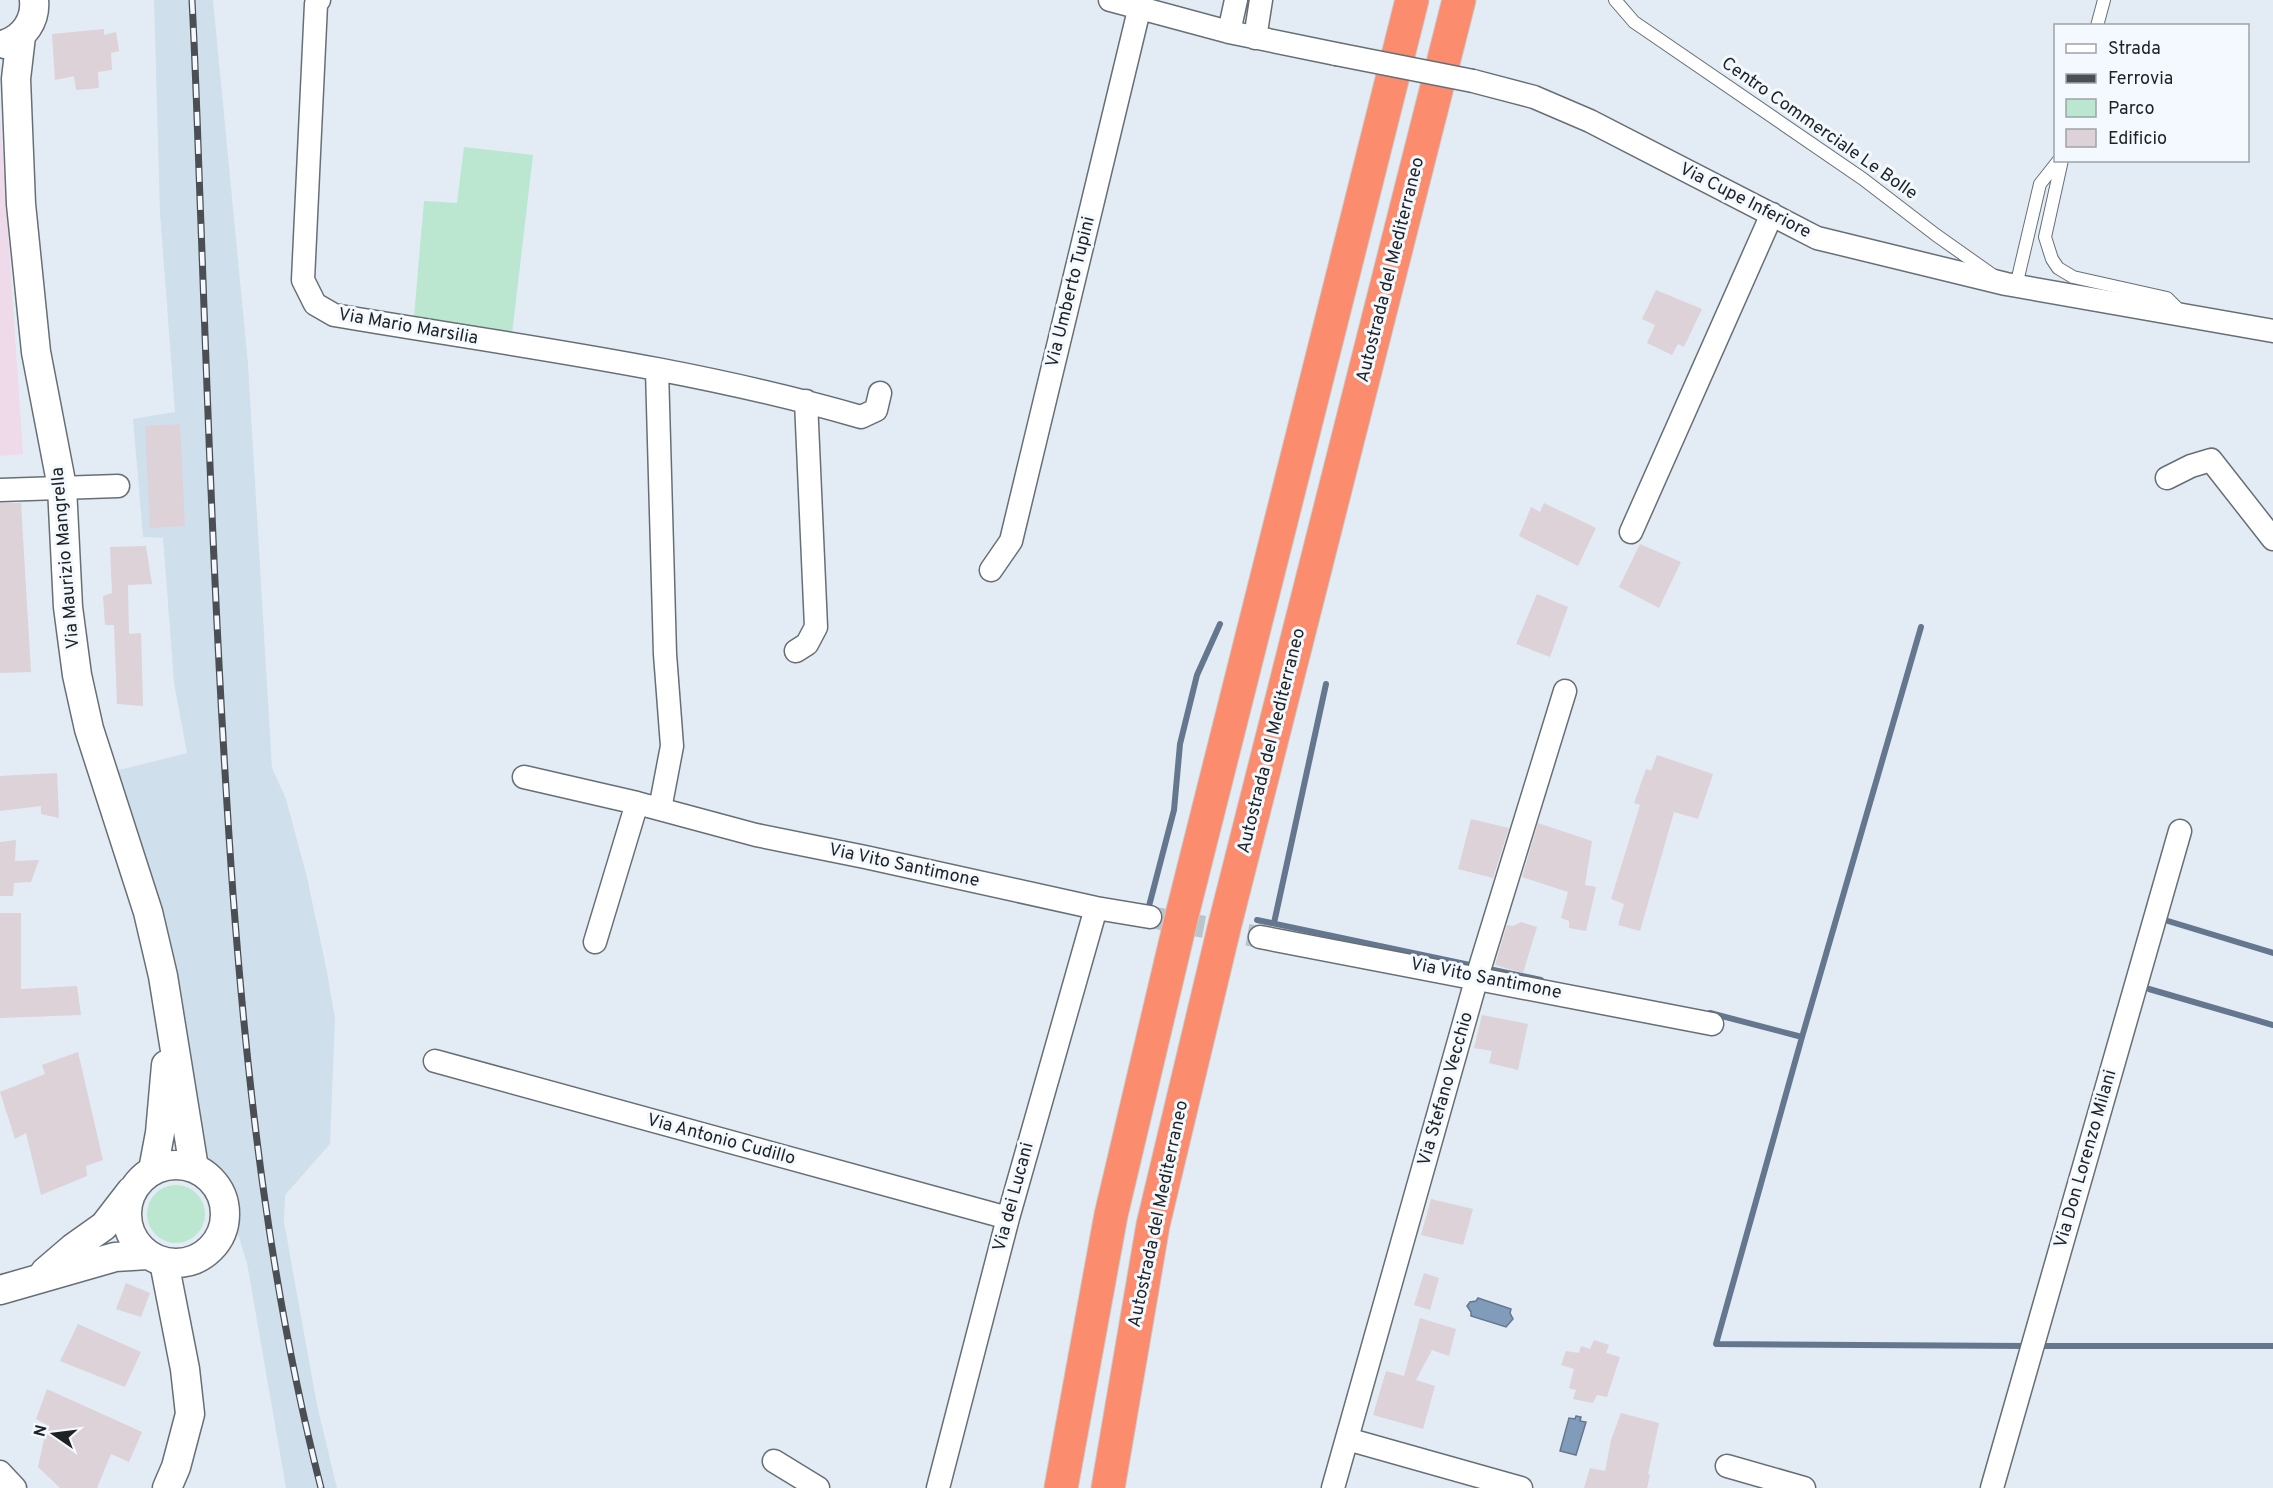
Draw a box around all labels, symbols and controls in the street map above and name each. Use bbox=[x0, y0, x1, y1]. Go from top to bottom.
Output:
legend bbox=[2054, 24, 2249, 162]
text: Strada bbox=[2108, 38, 2161, 61]
street label: Centro Commerciale Le Bolle bbox=[1716, 52, 1922, 206]
text: Ferrovia bbox=[2108, 68, 2173, 91]
text: Parco bbox=[2108, 98, 2154, 121]
text: Edificio bbox=[2108, 128, 2167, 151]
street label: Autostrada del Mediterraneo bbox=[1352, 155, 1430, 385]
street label: Via Cupe Inferiore bbox=[1675, 158, 1815, 244]
street label: Via Umberto Tupini bbox=[1041, 214, 1101, 370]
street label: Via Mario Marsilia bbox=[336, 303, 480, 351]
street label: Via Maurizio Mangrella bbox=[47, 466, 85, 650]
street label: Autostrada del Mediterraneo bbox=[1233, 626, 1311, 856]
street label: Via Vito Santimone bbox=[827, 839, 981, 893]
street label: Via Vito Santimone bbox=[1409, 953, 1563, 1005]
street label: Via Stefano Vecchio bbox=[1413, 1009, 1479, 1169]
street label: Via Don Lorenzo Milani bbox=[2050, 1067, 2122, 1251]
street label: Autostrada del Mediterraneo bbox=[1124, 1098, 1194, 1330]
street label: Via Antonio Cudillo bbox=[644, 1109, 798, 1171]
street label: Via dei Lucani bbox=[988, 1140, 1040, 1254]
north arrow bbox=[24, 1404, 84, 1464]
text: N bbox=[30, 1423, 52, 1439]

